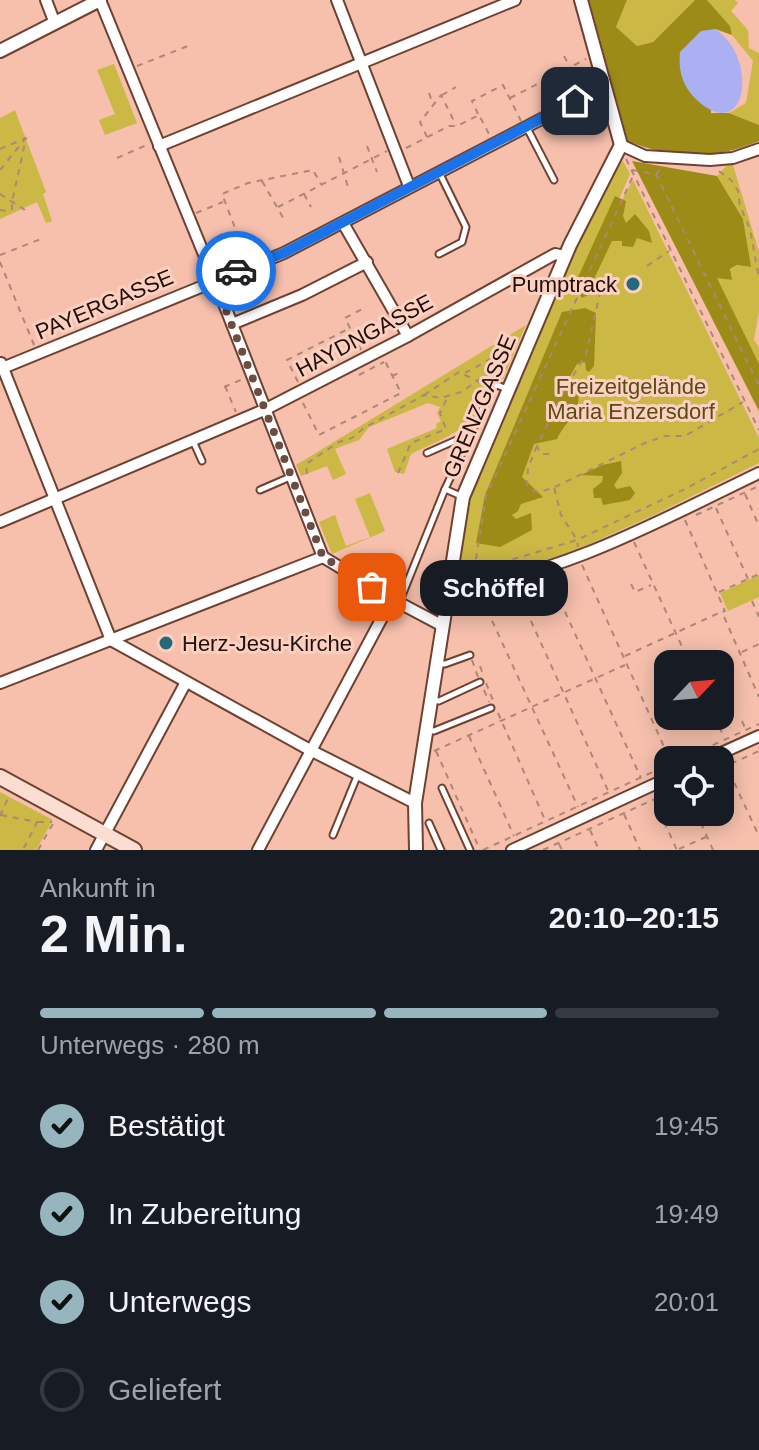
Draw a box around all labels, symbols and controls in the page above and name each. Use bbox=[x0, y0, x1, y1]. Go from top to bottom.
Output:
pin bbox=[541, 67, 609, 135]
icon: home bbox=[553, 79, 597, 123]
courier bbox=[196, 231, 276, 311]
icon: car bbox=[214, 249, 258, 293]
street label: PAYERGASSE bbox=[32, 264, 177, 345]
place label: Pumptrack bbox=[512, 272, 618, 297]
marker: Pumptrack bbox=[624, 275, 642, 293]
street label: HAYDNGASSE bbox=[292, 289, 437, 382]
street label: GRENZGASSE bbox=[438, 331, 521, 481]
park label: Freizeitgelände Maria Enzersdorf bbox=[547, 374, 716, 424]
pin bbox=[338, 553, 406, 621]
callout: Schöffel bbox=[420, 559, 568, 615]
icon: bag bbox=[350, 565, 394, 609]
text: Schöffel bbox=[443, 573, 545, 603]
place label: Herz-Jesu-Kirche bbox=[182, 631, 352, 656]
marker: Herz-Jesu-Kirche bbox=[157, 634, 175, 652]
north arrow bbox=[654, 650, 734, 730]
map controls bbox=[654, 650, 734, 826]
button: locate bbox=[654, 746, 734, 826]
text: Ankunft in bbox=[40, 873, 156, 903]
text: 20:10–20:15 bbox=[549, 901, 719, 934]
text: 2 Min. bbox=[40, 905, 187, 963]
text: Unterwegs · 280 m bbox=[40, 1030, 260, 1060]
icon: check bbox=[40, 1104, 84, 1148]
text: Bestätigt bbox=[108, 1109, 225, 1142]
text: 19:45 bbox=[654, 1111, 719, 1141]
icon: check bbox=[40, 1192, 84, 1236]
text: In Zubereitung bbox=[108, 1197, 301, 1230]
text: 19:49 bbox=[654, 1199, 719, 1229]
icon: check bbox=[40, 1280, 84, 1324]
text: Unterwegs bbox=[108, 1285, 251, 1318]
text: 20:01 bbox=[654, 1287, 719, 1317]
text: Geliefert bbox=[108, 1373, 221, 1406]

